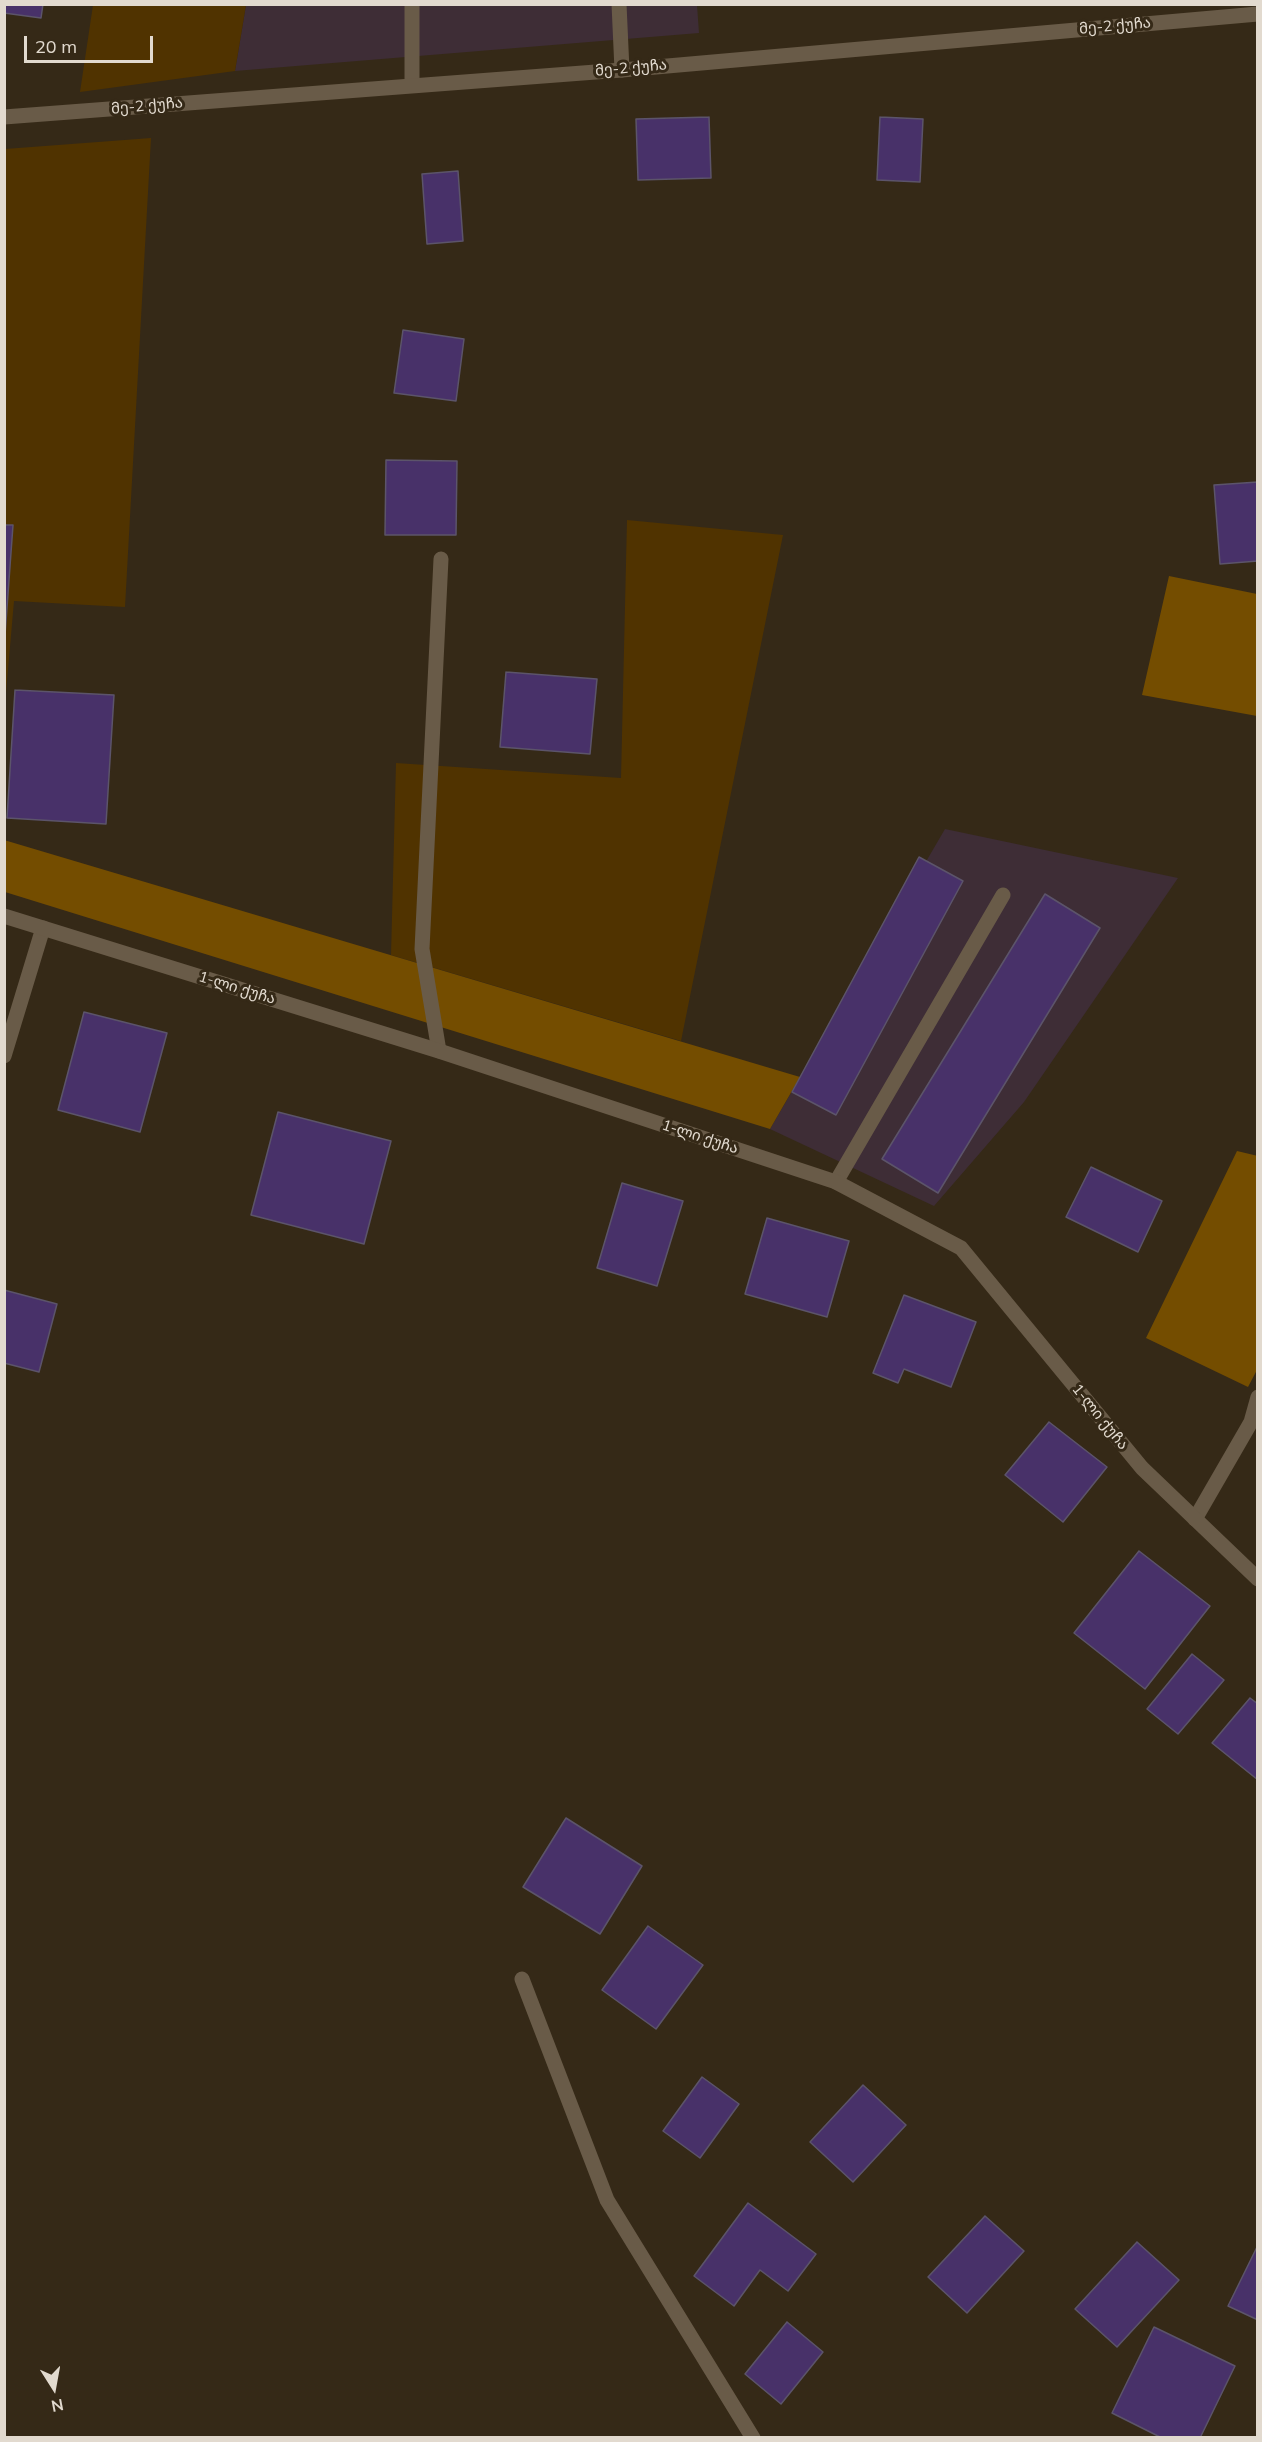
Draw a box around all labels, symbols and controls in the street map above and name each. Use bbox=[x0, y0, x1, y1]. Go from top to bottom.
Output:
street label: მე-2 ქუჩა bbox=[1078, 14, 1152, 38]
scale bar bbox=[27, 24, 156, 62]
text: 20 m bbox=[35, 35, 77, 58]
street label: მე-2 ქუჩა bbox=[594, 56, 668, 80]
street label: მე-2 ქუჩა bbox=[110, 94, 184, 118]
street label: 1-ლი ქუჩა bbox=[196, 968, 278, 1008]
street label: 1-ლი ქუჩა bbox=[659, 1116, 741, 1158]
street label: 1-ლი ქუჩა bbox=[1068, 1381, 1132, 1453]
north arrow bbox=[24, 2358, 84, 2418]
text: N bbox=[50, 2395, 65, 2417]

